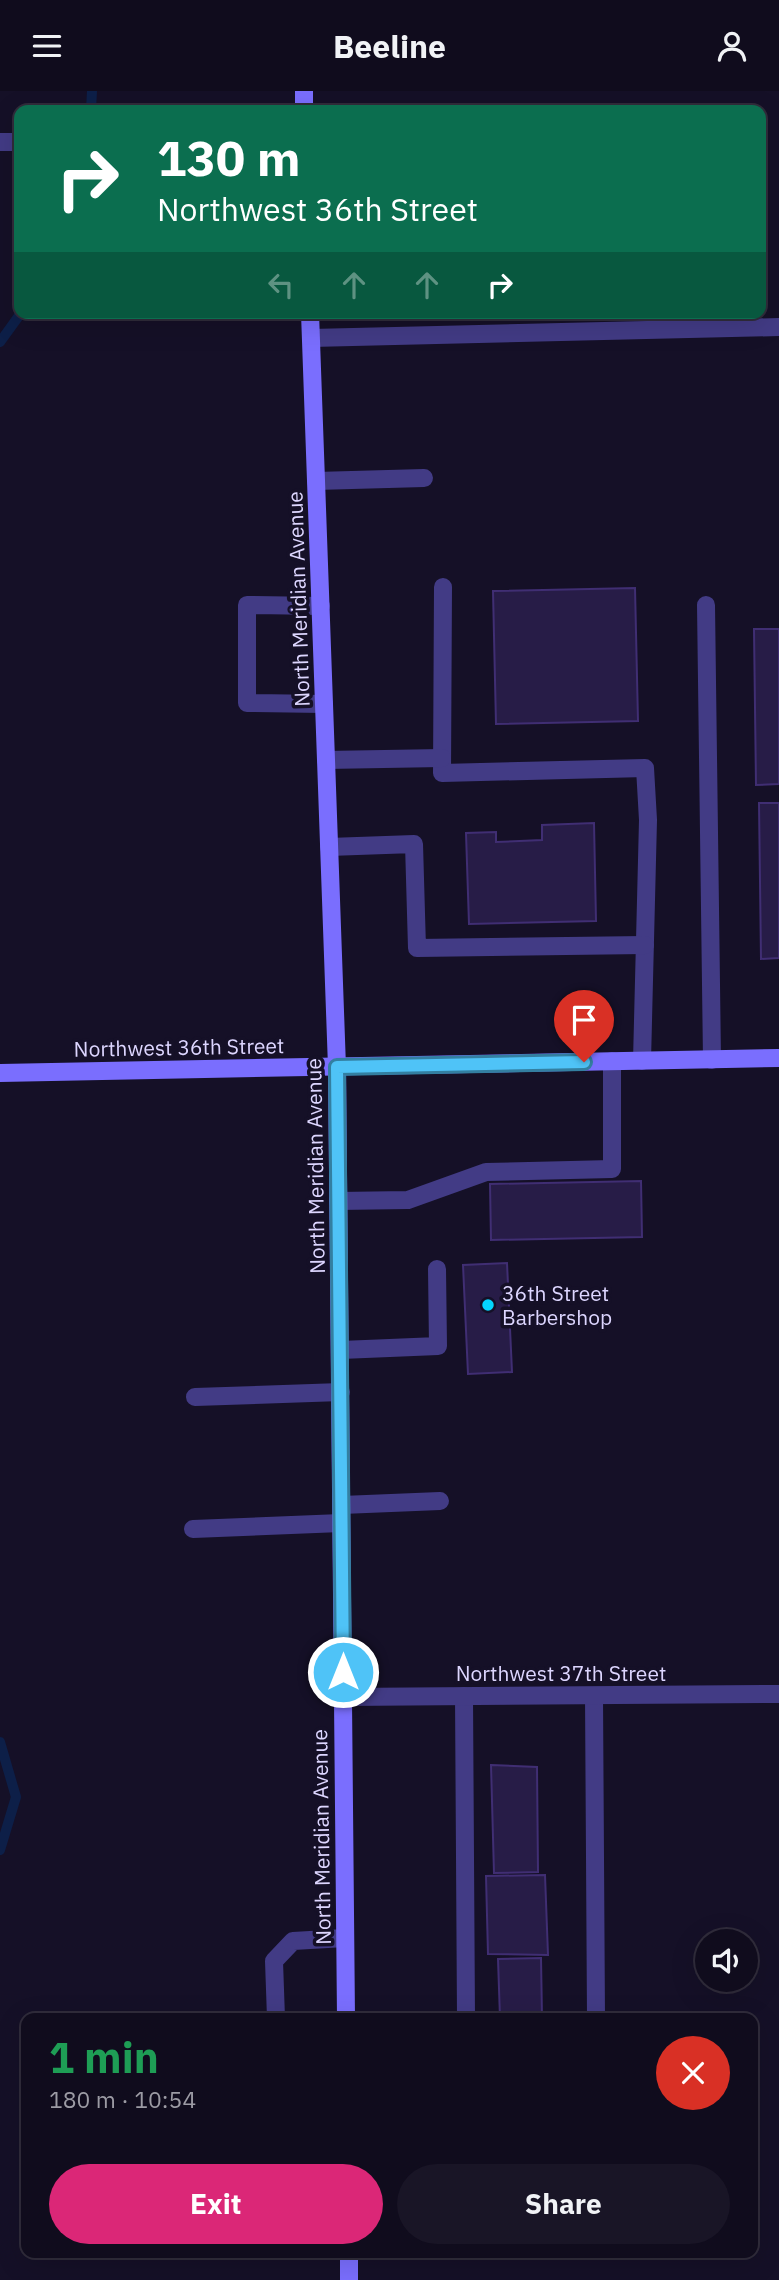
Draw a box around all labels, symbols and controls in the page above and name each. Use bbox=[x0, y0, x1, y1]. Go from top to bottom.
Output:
text: Beeline bbox=[333, 25, 446, 67]
icon: menu bbox=[28, 27, 66, 65]
icon: person bbox=[713, 27, 751, 65]
text: 130 m bbox=[157, 126, 301, 189]
icon: right bbox=[42, 133, 133, 224]
text: Northwest 36th Street bbox=[157, 188, 478, 230]
icon: left bbox=[262, 266, 300, 304]
icon: ahead bbox=[335, 266, 373, 304]
icon: ahead bbox=[408, 266, 446, 304]
icon: right bbox=[481, 266, 519, 304]
street label: North Meridian Avenue bbox=[280, 491, 316, 707]
pin bbox=[554, 990, 614, 1062]
icon: arrive bbox=[565, 1001, 603, 1039]
street label: Northwest 36th Street bbox=[73, 1031, 285, 1063]
street label: North Meridian Avenue bbox=[299, 1058, 331, 1274]
place label: 36th Street Barbershop bbox=[502, 1279, 612, 1331]
marker: 36th Street Barbershop bbox=[480, 1297, 496, 1313]
position arrow bbox=[306, 1635, 380, 1709]
street label: Northwest 37th Street bbox=[456, 1659, 666, 1687]
street label: North Meridian Avenue bbox=[305, 1729, 337, 1945]
map controls bbox=[695, 1929, 758, 1992]
button: sound bbox=[695, 1929, 758, 1992]
text: 1 min bbox=[49, 2030, 159, 2085]
button: close bbox=[656, 2036, 730, 2110]
text: 180 m · 10:54 bbox=[49, 2084, 196, 2114]
button: Exit bbox=[49, 2164, 383, 2244]
button: Share bbox=[397, 2164, 730, 2244]

